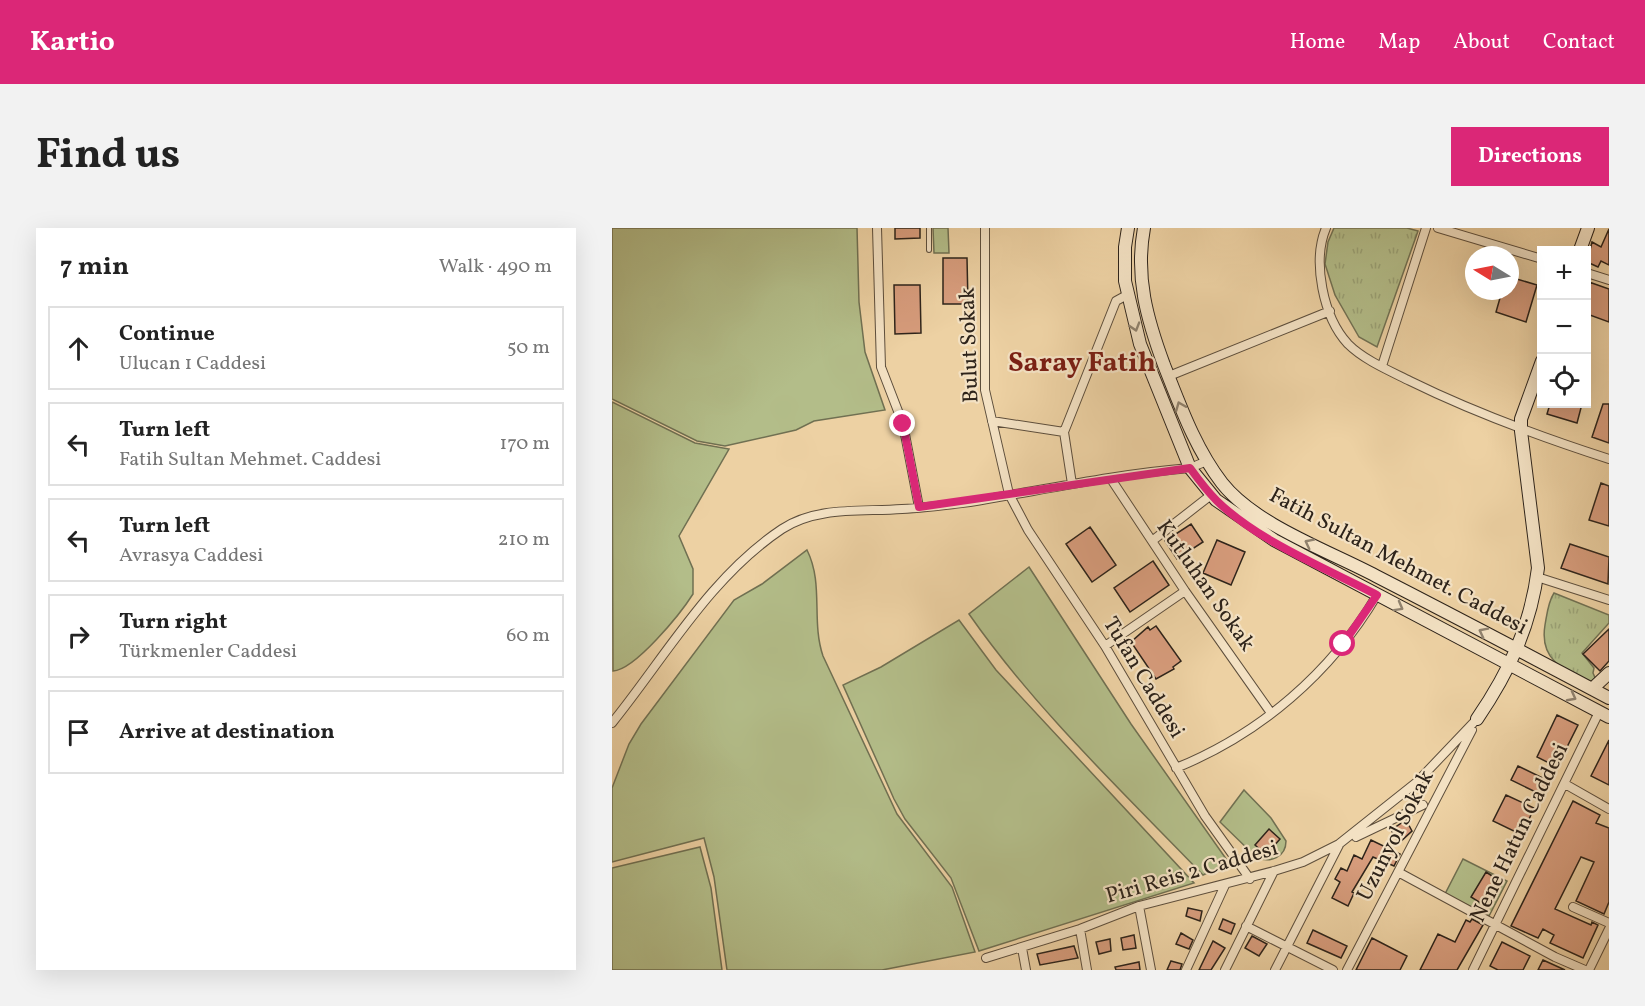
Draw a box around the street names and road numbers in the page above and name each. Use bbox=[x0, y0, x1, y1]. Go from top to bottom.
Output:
street label: Bulut Sokak bbox=[952, 287, 988, 403]
street label: Fatih Sultan Mehmet. Caddesi bbox=[1263, 481, 1533, 643]
street label: Kutluhan Sokak bbox=[1148, 514, 1262, 658]
street label: Tufan Caddesi bbox=[1094, 611, 1192, 745]
street label: Nene Hatun Caddesi bbox=[1463, 738, 1577, 928]
street label: Uzunyol Sokak bbox=[1350, 765, 1442, 907]
street label: Piri Reis 2 Caddesi bbox=[1102, 834, 1282, 912]

